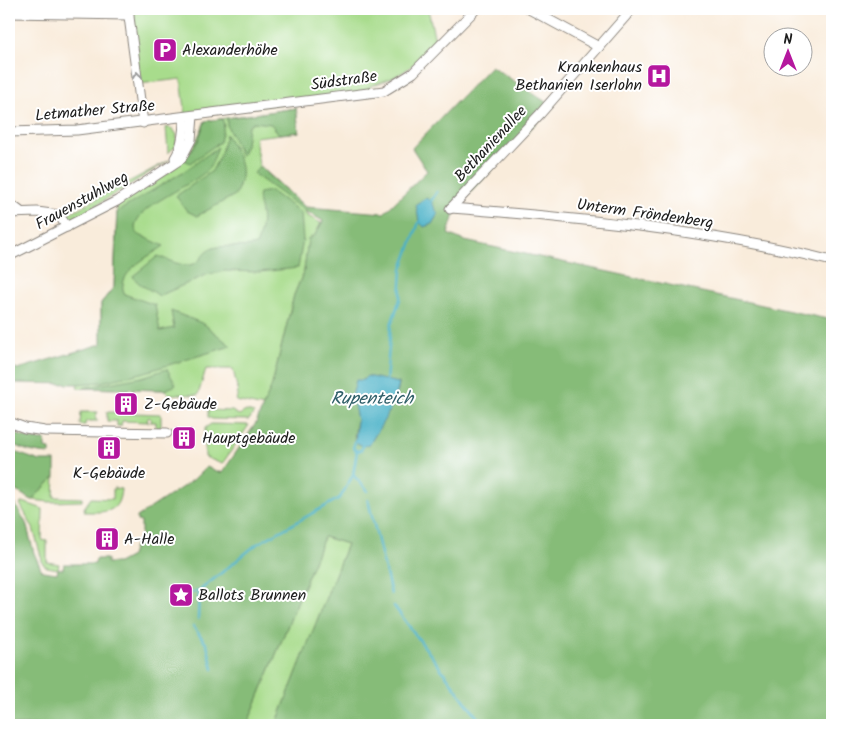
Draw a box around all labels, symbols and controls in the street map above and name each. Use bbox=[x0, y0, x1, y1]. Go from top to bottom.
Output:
north arrow bbox=[764, 28, 814, 78]
text: N bbox=[784, 29, 793, 51]
parking icon: Alexanderhöhe bbox=[152, 37, 178, 63]
place label: Alexanderhöhe bbox=[182, 38, 278, 63]
place label: Krankenhaus Bethanien Iserlohn bbox=[515, 55, 642, 98]
hospital icon: Krankenhaus Bethanien Iserlohn bbox=[646, 63, 672, 89]
street label: Südstraße bbox=[309, 64, 379, 98]
one-way arrow bbox=[132, 70, 142, 79]
street label: Letmather Straße bbox=[34, 93, 156, 129]
street label: Bethanienallee bbox=[449, 100, 533, 188]
street label: Frauenstuhlweg bbox=[31, 165, 133, 237]
street label: Unterm Fröndenberg bbox=[575, 192, 715, 236]
water label: Rupenteich bbox=[331, 385, 415, 414]
building icon: Z-Gebäude bbox=[113, 391, 139, 417]
place label: Z-Gebäude bbox=[144, 392, 217, 417]
building icon: Hauptgebäude bbox=[171, 425, 197, 451]
place label: Hauptgebäude bbox=[202, 426, 295, 451]
building icon: K-Gebäude bbox=[96, 435, 122, 461]
place label: K-Gebäude bbox=[73, 461, 145, 486]
building icon: A-Halle bbox=[94, 526, 120, 552]
place label: A-Halle bbox=[124, 527, 174, 552]
place icon: Ballots Brunnen bbox=[168, 582, 194, 608]
place label: Ballots Brunnen bbox=[198, 583, 306, 608]

